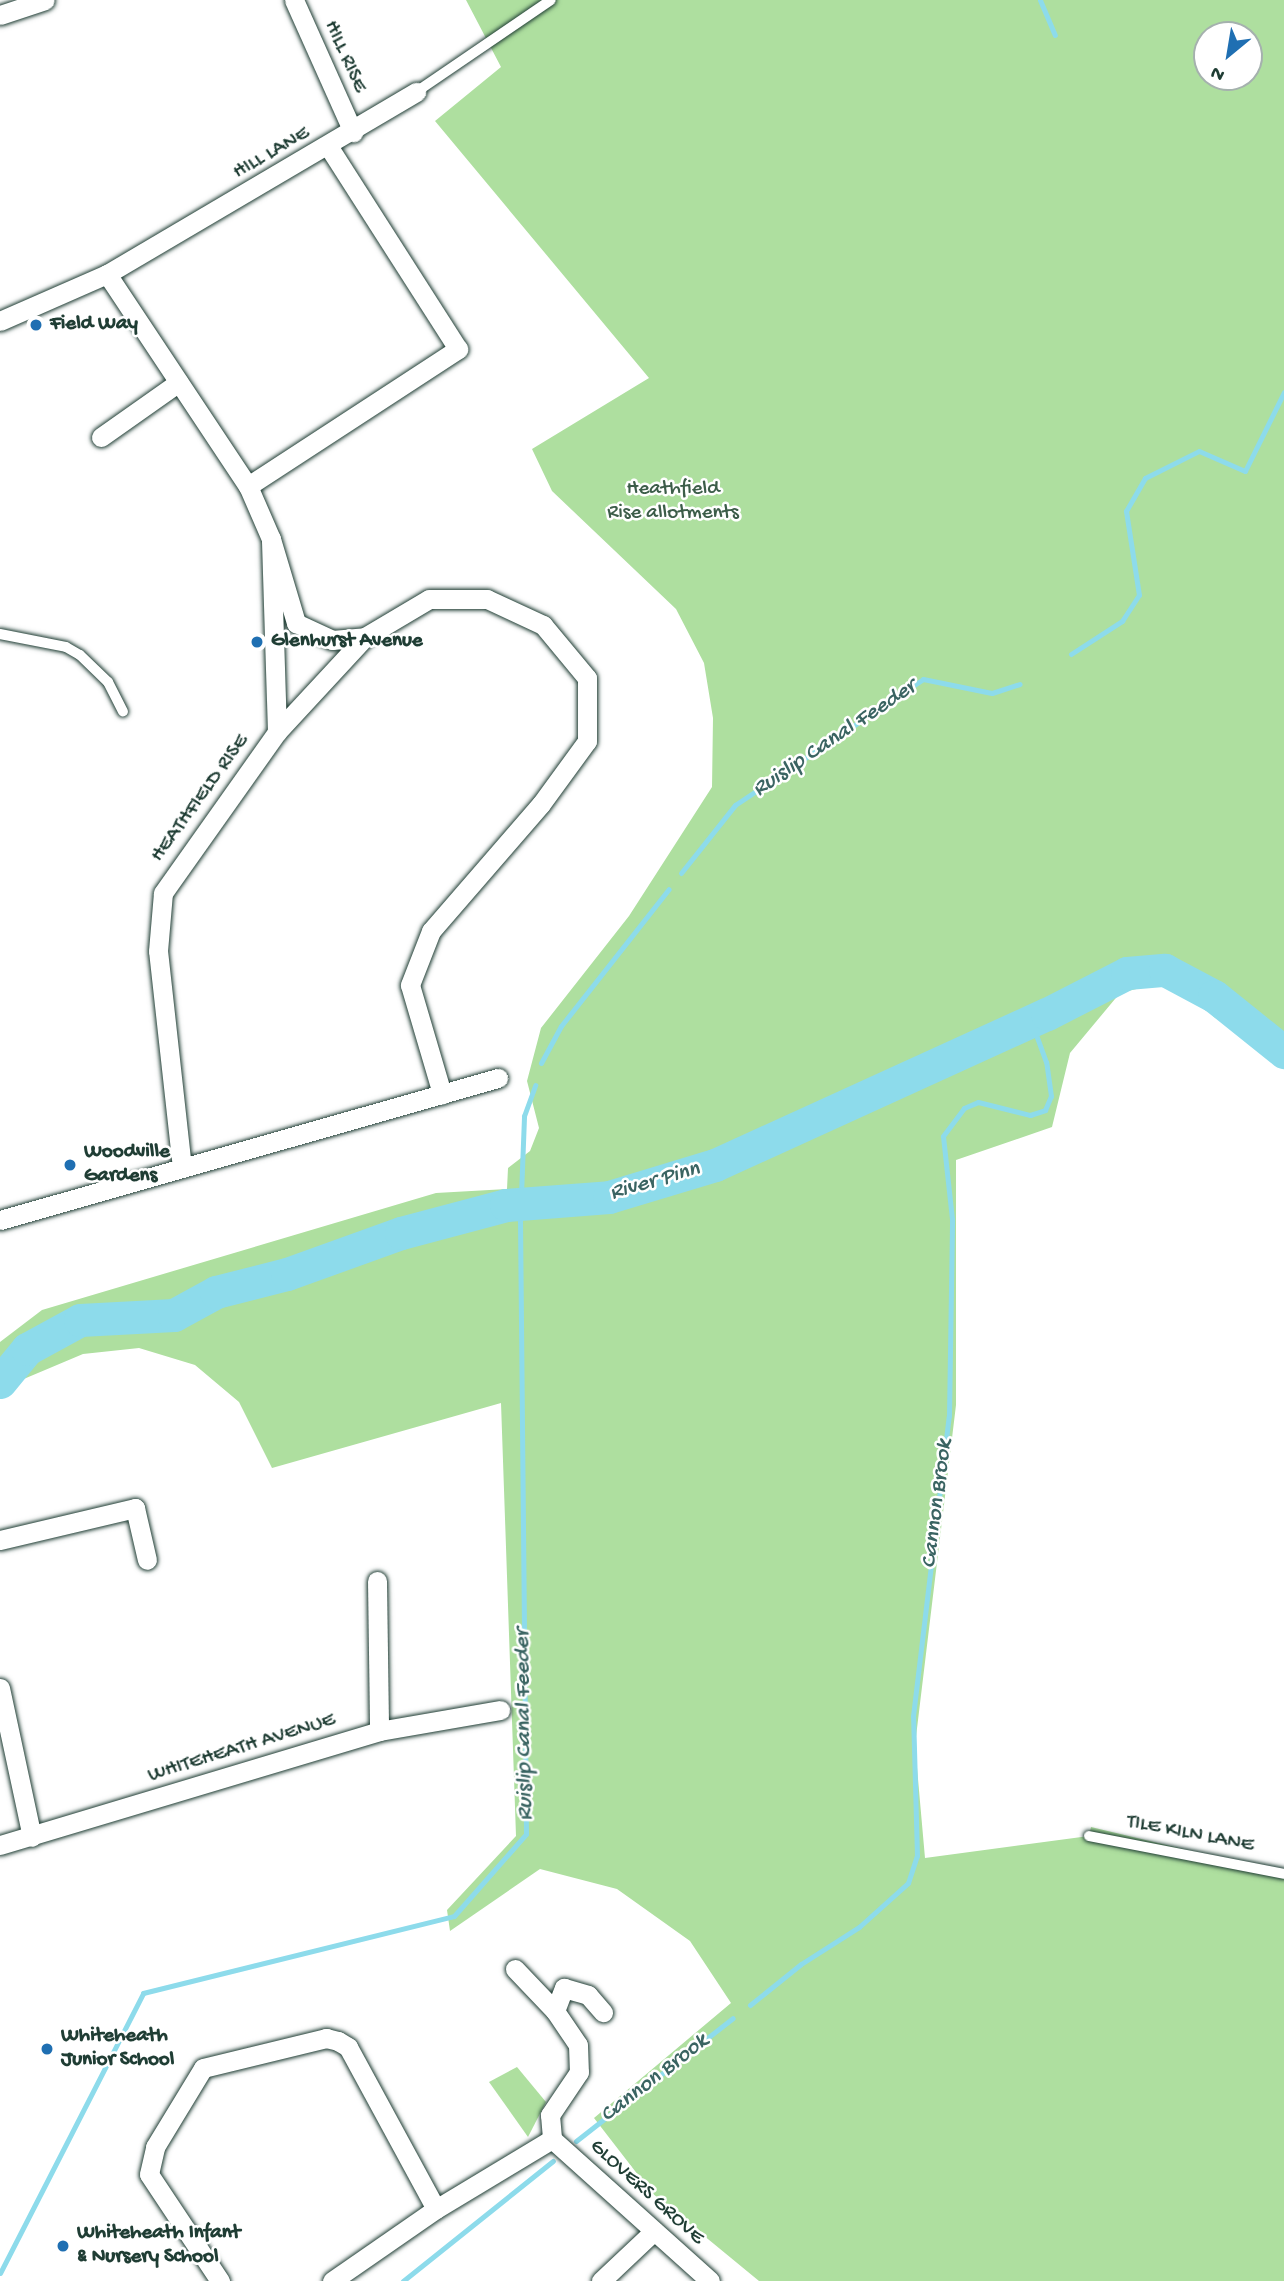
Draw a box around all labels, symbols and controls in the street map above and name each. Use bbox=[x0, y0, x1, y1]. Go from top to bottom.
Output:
street label: HILL RISE bbox=[317, 17, 371, 97]
north arrow bbox=[1193, 21, 1263, 91]
text: N bbox=[1207, 60, 1229, 86]
street label: HILL LANE bbox=[229, 122, 315, 186]
place label: Field Way bbox=[50, 312, 138, 338]
marker: Field Way bbox=[28, 317, 44, 333]
park label: Heathfield Rise allotments bbox=[607, 477, 739, 527]
place label: Glenhurst Avenue bbox=[271, 629, 423, 655]
marker: Glenhurst Avenue bbox=[249, 634, 265, 650]
water label: Ruislip Canal Feeder bbox=[748, 674, 922, 804]
street label: HEATHFIELD RISE bbox=[146, 730, 256, 868]
place label: Woodville Gardens bbox=[84, 1140, 170, 1190]
water label: River Pinn bbox=[607, 1156, 703, 1208]
marker: Woodville Gardens bbox=[62, 1157, 78, 1173]
water label: Cannon Brook bbox=[916, 1438, 960, 1570]
water label: Ruislip Canal Feeder bbox=[510, 1629, 540, 1821]
street label: WHITEHEATH AVENUE bbox=[145, 1709, 339, 1789]
street label: TILE KILN LANE bbox=[1124, 1810, 1256, 1860]
place label: Whiteheath Junior School bbox=[61, 2024, 174, 2074]
water label: Cannon Brook bbox=[596, 2028, 714, 2130]
marker: Whiteheath Junior School bbox=[39, 2041, 55, 2057]
street label: GLOVERS GROVE bbox=[583, 2135, 709, 2251]
place label: Whiteheath Infant & Nursery School bbox=[77, 2221, 240, 2271]
marker: Whiteheath Infant & Nursery School bbox=[55, 2238, 71, 2254]

